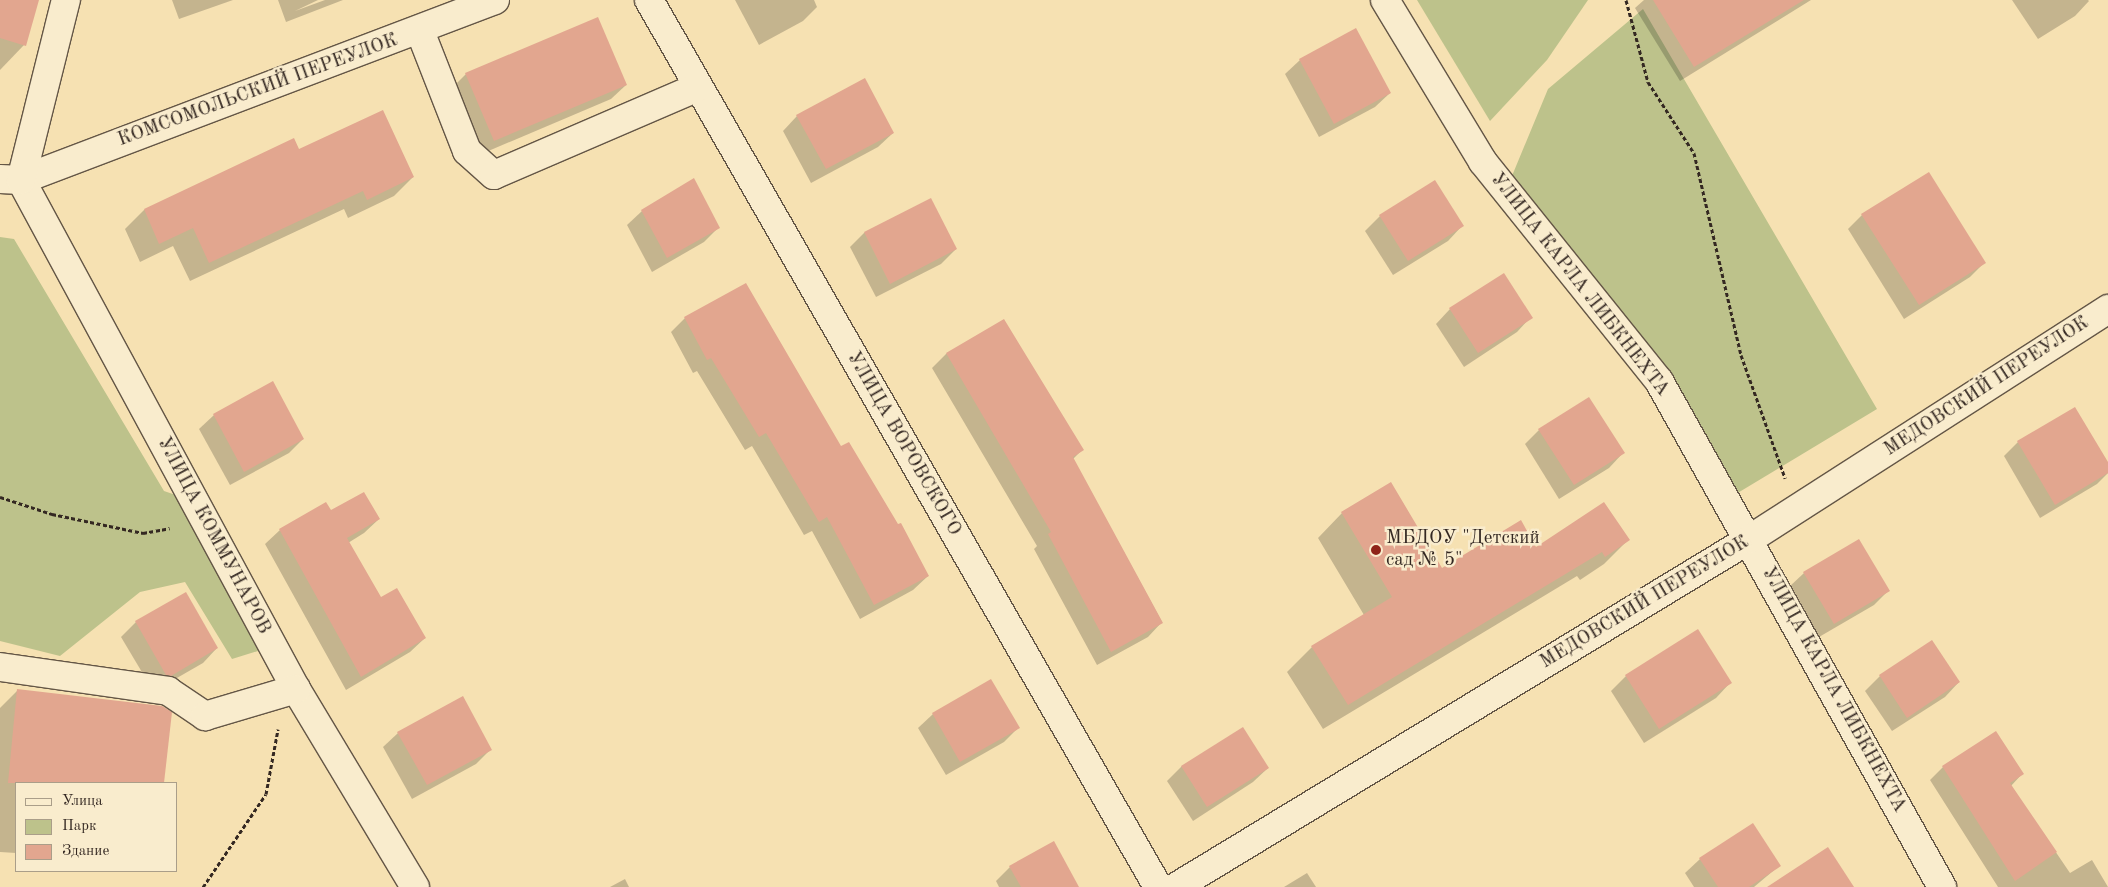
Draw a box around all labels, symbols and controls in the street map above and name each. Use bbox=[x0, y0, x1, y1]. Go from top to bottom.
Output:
street label: КОМСОМОЛЬСКИЙ ПЕРЕУЛОК bbox=[115, 30, 401, 152]
street label: УЛИЦА КАРЛА ЛИБКНЕХТА bbox=[1485, 169, 1673, 401]
street label: МЕДОВСКИЙ ПЕРЕУЛОК bbox=[1880, 312, 2094, 462]
street label: УЛИЦА ВОРОВСКОГО bbox=[841, 348, 965, 540]
street label: УЛИЦА КОММУНАРОВ bbox=[151, 434, 275, 638]
place label: МБДОУ "Детский сад № 5" bbox=[1386, 528, 1540, 572]
street label: МЕДОВСКИЙ ПЕРЕУЛОК bbox=[1536, 532, 1754, 674]
marker: МБДОУ "Детский сад № 5" bbox=[1370, 544, 1382, 556]
street label: УЛИЦА КАРЛА ЛИБКНЕХТА bbox=[1756, 563, 1910, 817]
legend bbox=[15, 782, 178, 872]
text: Улица bbox=[62, 794, 103, 809]
text: Парк bbox=[62, 819, 97, 834]
text: Здание bbox=[62, 844, 109, 859]

